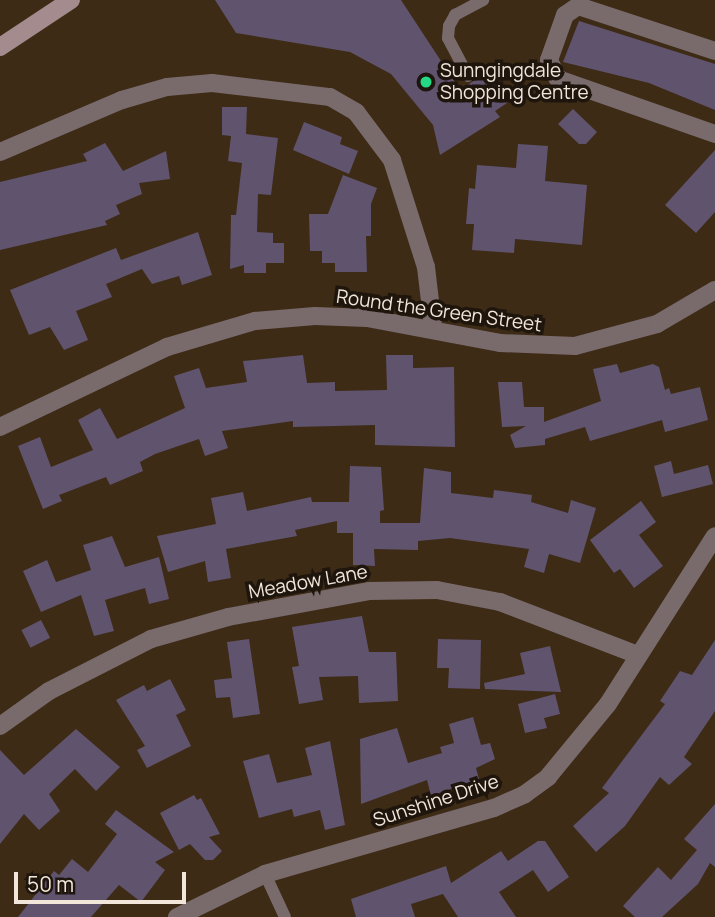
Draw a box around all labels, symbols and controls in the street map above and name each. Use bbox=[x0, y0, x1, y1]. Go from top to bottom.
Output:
place label: Sunngingdale Shopping Centre bbox=[440, 60, 589, 104]
marker: Sunngingdale Shopping Centre bbox=[418, 74, 434, 90]
street label: Round the Green Street bbox=[335, 285, 543, 337]
street label: Meadow Lane bbox=[247, 560, 369, 604]
street label: Sunshine Drive bbox=[370, 770, 502, 832]
scale bar bbox=[18, 858, 189, 902]
text: 50 m bbox=[27, 870, 74, 898]

